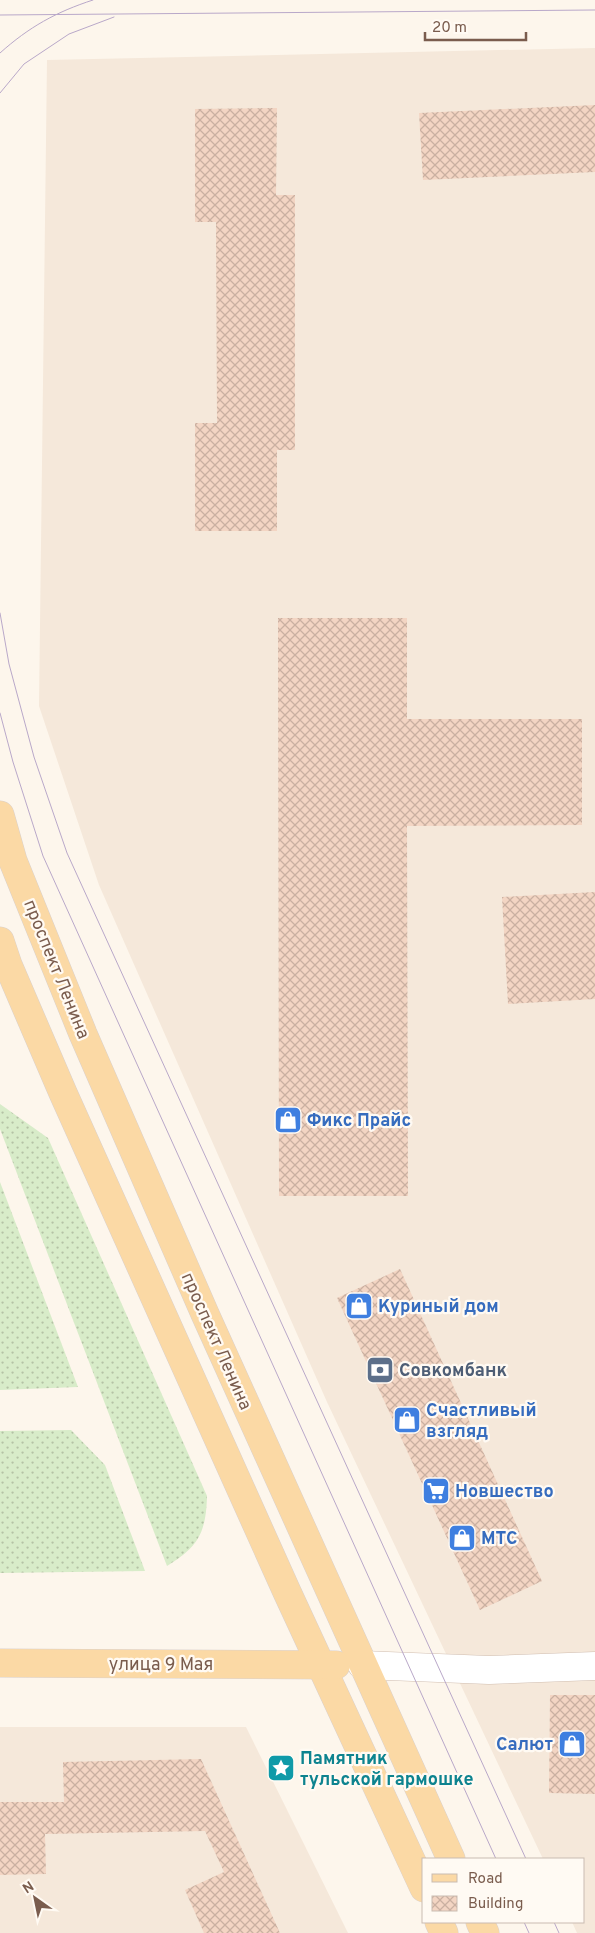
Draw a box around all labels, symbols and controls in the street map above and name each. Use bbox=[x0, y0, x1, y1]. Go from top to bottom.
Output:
scale bar bbox=[425, 10, 526, 42]
text: 20 m bbox=[432, 19, 467, 38]
street label: проспект Ленина bbox=[17, 896, 94, 1043]
shop icon: Фикс Прайс bbox=[273, 1105, 303, 1135]
place label: Фикс Прайс bbox=[307, 1110, 411, 1133]
street label: проспект Ленина bbox=[175, 1269, 256, 1414]
shop icon: Куриный дом bbox=[344, 1291, 374, 1321]
place label: Куриный дом bbox=[378, 1296, 499, 1319]
bank icon: Совкомбанк bbox=[365, 1355, 395, 1385]
place label: Совкомбанк bbox=[399, 1360, 507, 1383]
place label: Счастливый взгляд bbox=[426, 1400, 537, 1444]
shop icon: Счастливый взгляд bbox=[392, 1405, 422, 1435]
supermarket icon: Новшество bbox=[421, 1476, 451, 1506]
place label: Новшество bbox=[455, 1481, 554, 1504]
shop icon: МТС bbox=[447, 1523, 477, 1553]
place label: МТС bbox=[481, 1528, 518, 1551]
street label: улица 9 Мая bbox=[109, 1654, 213, 1677]
shop icon: Салют bbox=[557, 1729, 587, 1759]
place label: Салют bbox=[496, 1734, 554, 1757]
place label: Памятник тульской гармошке bbox=[300, 1748, 474, 1792]
place icon: Памятник тульской гармошке bbox=[266, 1753, 296, 1783]
legend bbox=[422, 1858, 585, 1923]
text: Road bbox=[468, 1870, 503, 1889]
north arrow bbox=[10, 1873, 60, 1923]
text: N bbox=[20, 1878, 38, 1898]
text: Building bbox=[468, 1895, 523, 1914]

